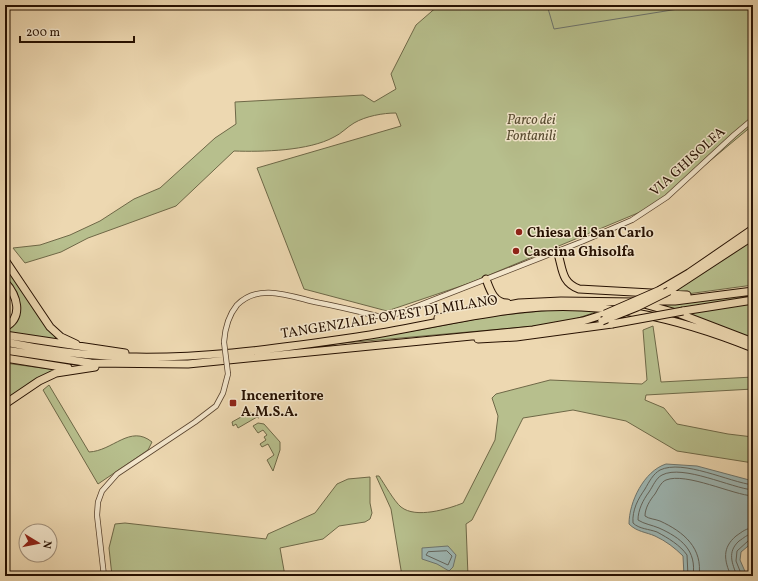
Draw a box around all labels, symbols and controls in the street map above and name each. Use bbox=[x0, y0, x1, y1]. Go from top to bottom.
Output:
scale bar bbox=[20, 18, 134, 44]
text: 200 m bbox=[26, 25, 60, 41]
park label: Parco dei Fontanili bbox=[506, 111, 557, 146]
street label: VIA GHISOLFA bbox=[646, 123, 730, 201]
place label: Chiesa di San Carlo bbox=[527, 224, 654, 243]
marker: Chiesa di San Carlo bbox=[514, 227, 524, 237]
place label: Cascina Ghisolfa bbox=[524, 243, 635, 262]
marker: Cascina Ghisolfa bbox=[511, 246, 521, 256]
street label: TANGENZIALE OVEST DI MILANO bbox=[279, 291, 499, 344]
place label: Inceneritore A.M.S.A. bbox=[241, 387, 324, 422]
marker: Inceneritore A.M.S.A. bbox=[228, 398, 238, 408]
north arrow bbox=[18, 523, 58, 563]
text: N bbox=[38, 539, 54, 550]

